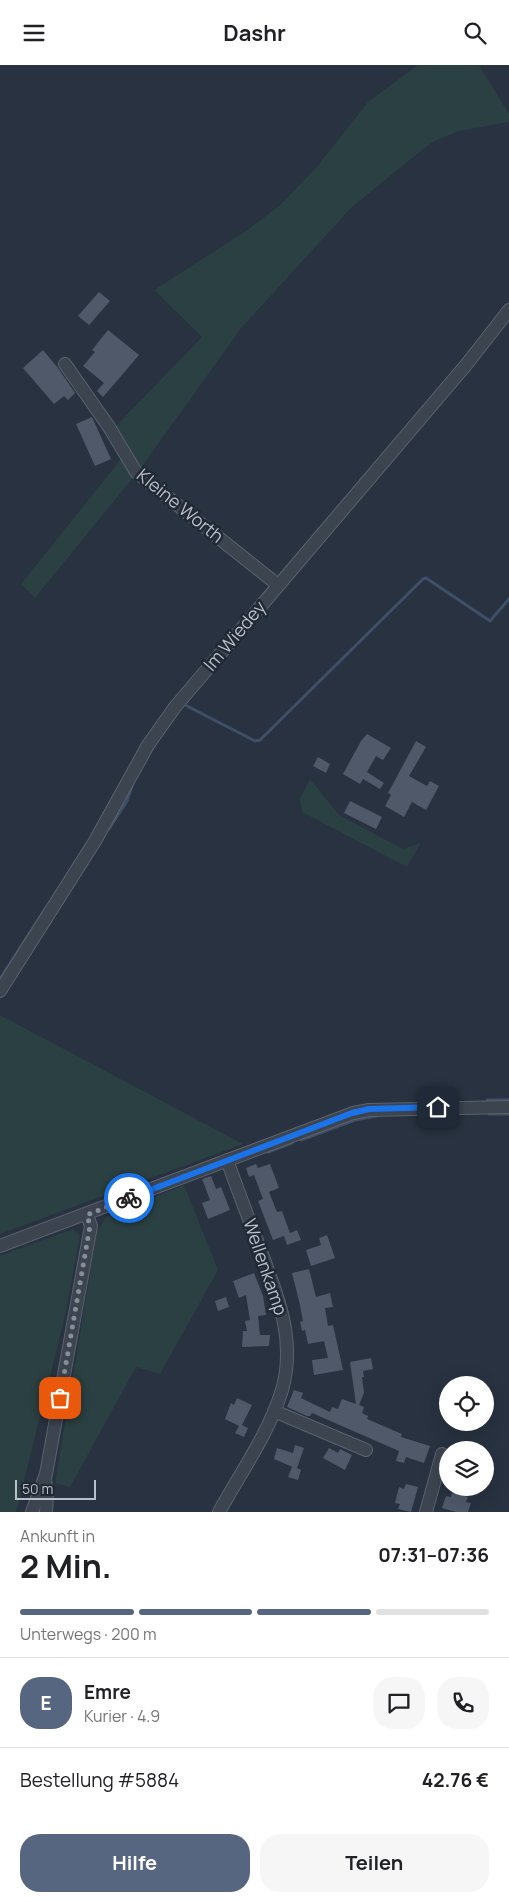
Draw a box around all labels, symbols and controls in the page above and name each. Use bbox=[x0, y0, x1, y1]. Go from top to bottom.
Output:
text: Dashr bbox=[223, 18, 286, 48]
icon: menu bbox=[20, 19, 48, 47]
icon: search bbox=[461, 19, 489, 47]
street label: Kleine Worth bbox=[132, 463, 229, 548]
street label: Im Wiedey bbox=[198, 595, 271, 676]
pin bbox=[417, 1086, 459, 1128]
icon: home bbox=[424, 1093, 452, 1121]
courier bbox=[104, 1173, 154, 1223]
icon: bike bbox=[115, 1184, 143, 1212]
street label: Wellenkamp bbox=[238, 1215, 294, 1318]
map controls bbox=[439, 1376, 494, 1496]
button: locate bbox=[439, 1376, 494, 1431]
pin bbox=[39, 1377, 81, 1419]
icon: bag bbox=[46, 1384, 74, 1412]
button: layers bbox=[439, 1441, 494, 1496]
scale bar bbox=[15, 1477, 96, 1500]
text: 50 m bbox=[22, 1479, 53, 1498]
text: Ankunft in bbox=[20, 1525, 95, 1547]
text: 07:31–07:36 bbox=[378, 1542, 489, 1568]
text: 2 Min. bbox=[20, 1544, 112, 1588]
text: Unterwegs · 200 m bbox=[20, 1623, 157, 1645]
button: chat bbox=[373, 1677, 425, 1729]
button: phone bbox=[437, 1677, 489, 1729]
text: Emre bbox=[84, 1679, 131, 1705]
text: E bbox=[40, 1690, 52, 1716]
text: Kurier · 4.9 bbox=[84, 1705, 160, 1727]
text: Bestellung #5884 bbox=[20, 1767, 179, 1793]
text: 42.76 € bbox=[422, 1767, 489, 1793]
button: Hilfe bbox=[20, 1834, 250, 1892]
button: Teilen bbox=[260, 1834, 489, 1892]

